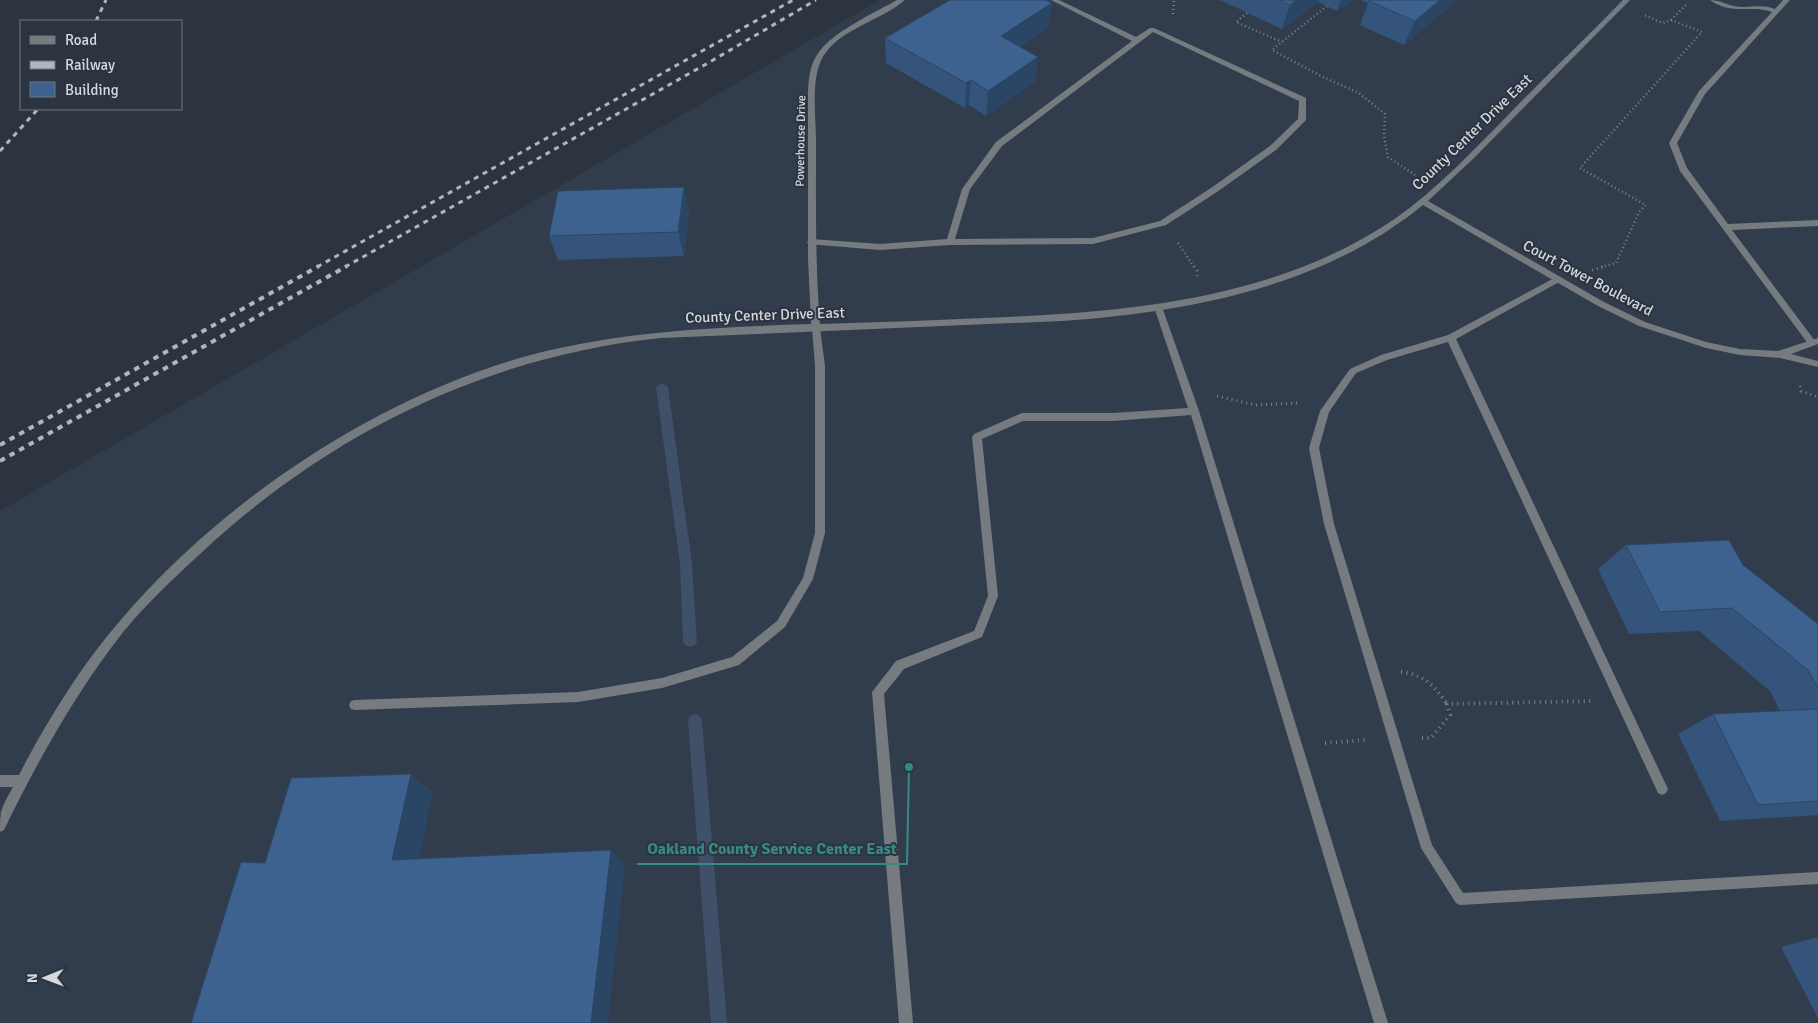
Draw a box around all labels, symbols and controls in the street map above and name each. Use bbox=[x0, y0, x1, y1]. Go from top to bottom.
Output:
legend bbox=[20, 20, 182, 110]
text: Road bbox=[65, 31, 97, 49]
text: Railway bbox=[65, 56, 115, 74]
street label: County Center Drive East bbox=[1408, 70, 1536, 194]
text: Building bbox=[65, 81, 119, 99]
street label: Powerhouse Drive bbox=[793, 95, 809, 187]
street label: Court Tower Boulevard bbox=[1520, 236, 1656, 320]
street label: County Center Drive East bbox=[685, 303, 845, 327]
callout: Oakland County Service Center East bbox=[637, 833, 907, 864]
text: Oakland County Service Center East bbox=[647, 839, 897, 859]
north arrow bbox=[20, 953, 70, 1003]
text: N bbox=[24, 973, 41, 983]

